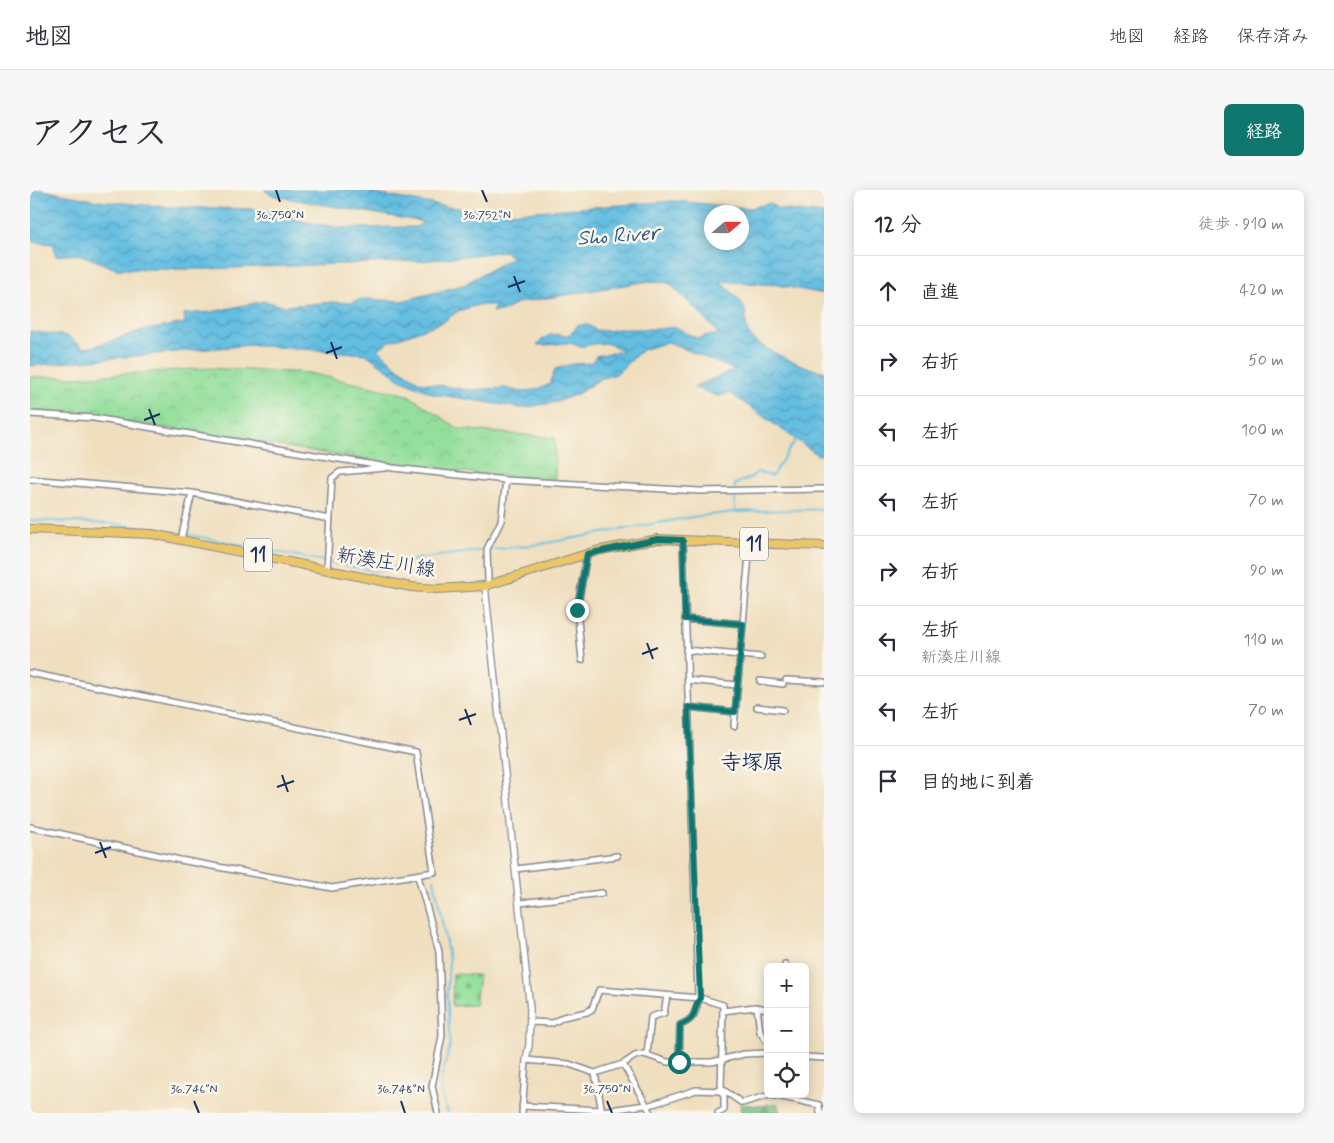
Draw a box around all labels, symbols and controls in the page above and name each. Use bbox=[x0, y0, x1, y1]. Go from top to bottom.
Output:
text: 地図 bbox=[25, 22, 73, 53]
text: 地図 bbox=[1109, 25, 1145, 49]
text: 経路 bbox=[1173, 25, 1209, 49]
text: 保存済み bbox=[1237, 25, 1309, 49]
button: 経路 bbox=[1224, 104, 1304, 156]
text: アクセス bbox=[30, 111, 168, 157]
north arrow bbox=[704, 205, 749, 250]
text: 36.750°N bbox=[256, 208, 304, 224]
text: 36.752°N bbox=[463, 208, 511, 224]
text: 12 分 bbox=[874, 211, 921, 239]
text: 徒歩 · 910 m bbox=[1198, 214, 1284, 235]
water label: Sho River bbox=[576, 219, 663, 253]
icon: ahead bbox=[874, 277, 902, 305]
text: 直進 bbox=[921, 280, 959, 305]
text: 420 m bbox=[1240, 280, 1284, 301]
icon: right bbox=[874, 347, 902, 375]
text: 右折 bbox=[921, 350, 959, 375]
text: 50 m bbox=[1248, 350, 1284, 371]
icon: left bbox=[874, 417, 902, 445]
text: 左折 bbox=[921, 420, 959, 445]
text: 100 m bbox=[1241, 420, 1284, 441]
icon: left bbox=[874, 487, 902, 515]
text: 左折 bbox=[921, 490, 959, 515]
text: 70 m bbox=[1248, 490, 1284, 511]
road number: 11 bbox=[740, 528, 768, 560]
road number: 11 bbox=[244, 538, 272, 572]
street label: 新湊庄川線 bbox=[335, 542, 437, 584]
icon: right bbox=[874, 557, 902, 585]
text: 右折 bbox=[921, 560, 959, 585]
text: 90 m bbox=[1250, 560, 1284, 581]
route end bbox=[566, 599, 589, 622]
text: 左折 bbox=[921, 618, 959, 643]
icon: left bbox=[874, 627, 902, 655]
text: 110 m bbox=[1243, 630, 1284, 651]
text: 新湊庄川線 bbox=[921, 647, 1001, 668]
icon: left bbox=[874, 697, 902, 725]
text: 左折 bbox=[921, 700, 959, 725]
text: 70 m bbox=[1248, 700, 1284, 721]
district label: 寺塚原 bbox=[721, 749, 784, 777]
icon: arrive bbox=[874, 767, 902, 795]
text: 目的地に到着 bbox=[921, 770, 1035, 795]
map controls bbox=[764, 963, 809, 1098]
button: + bbox=[764, 963, 809, 1008]
button: − bbox=[764, 1008, 809, 1053]
route start bbox=[668, 1051, 691, 1074]
button: locate bbox=[764, 1053, 809, 1098]
text: 36.746°N bbox=[170, 1082, 218, 1098]
text: 36.748°N bbox=[377, 1082, 425, 1098]
text: 36.750°N bbox=[583, 1082, 631, 1098]

